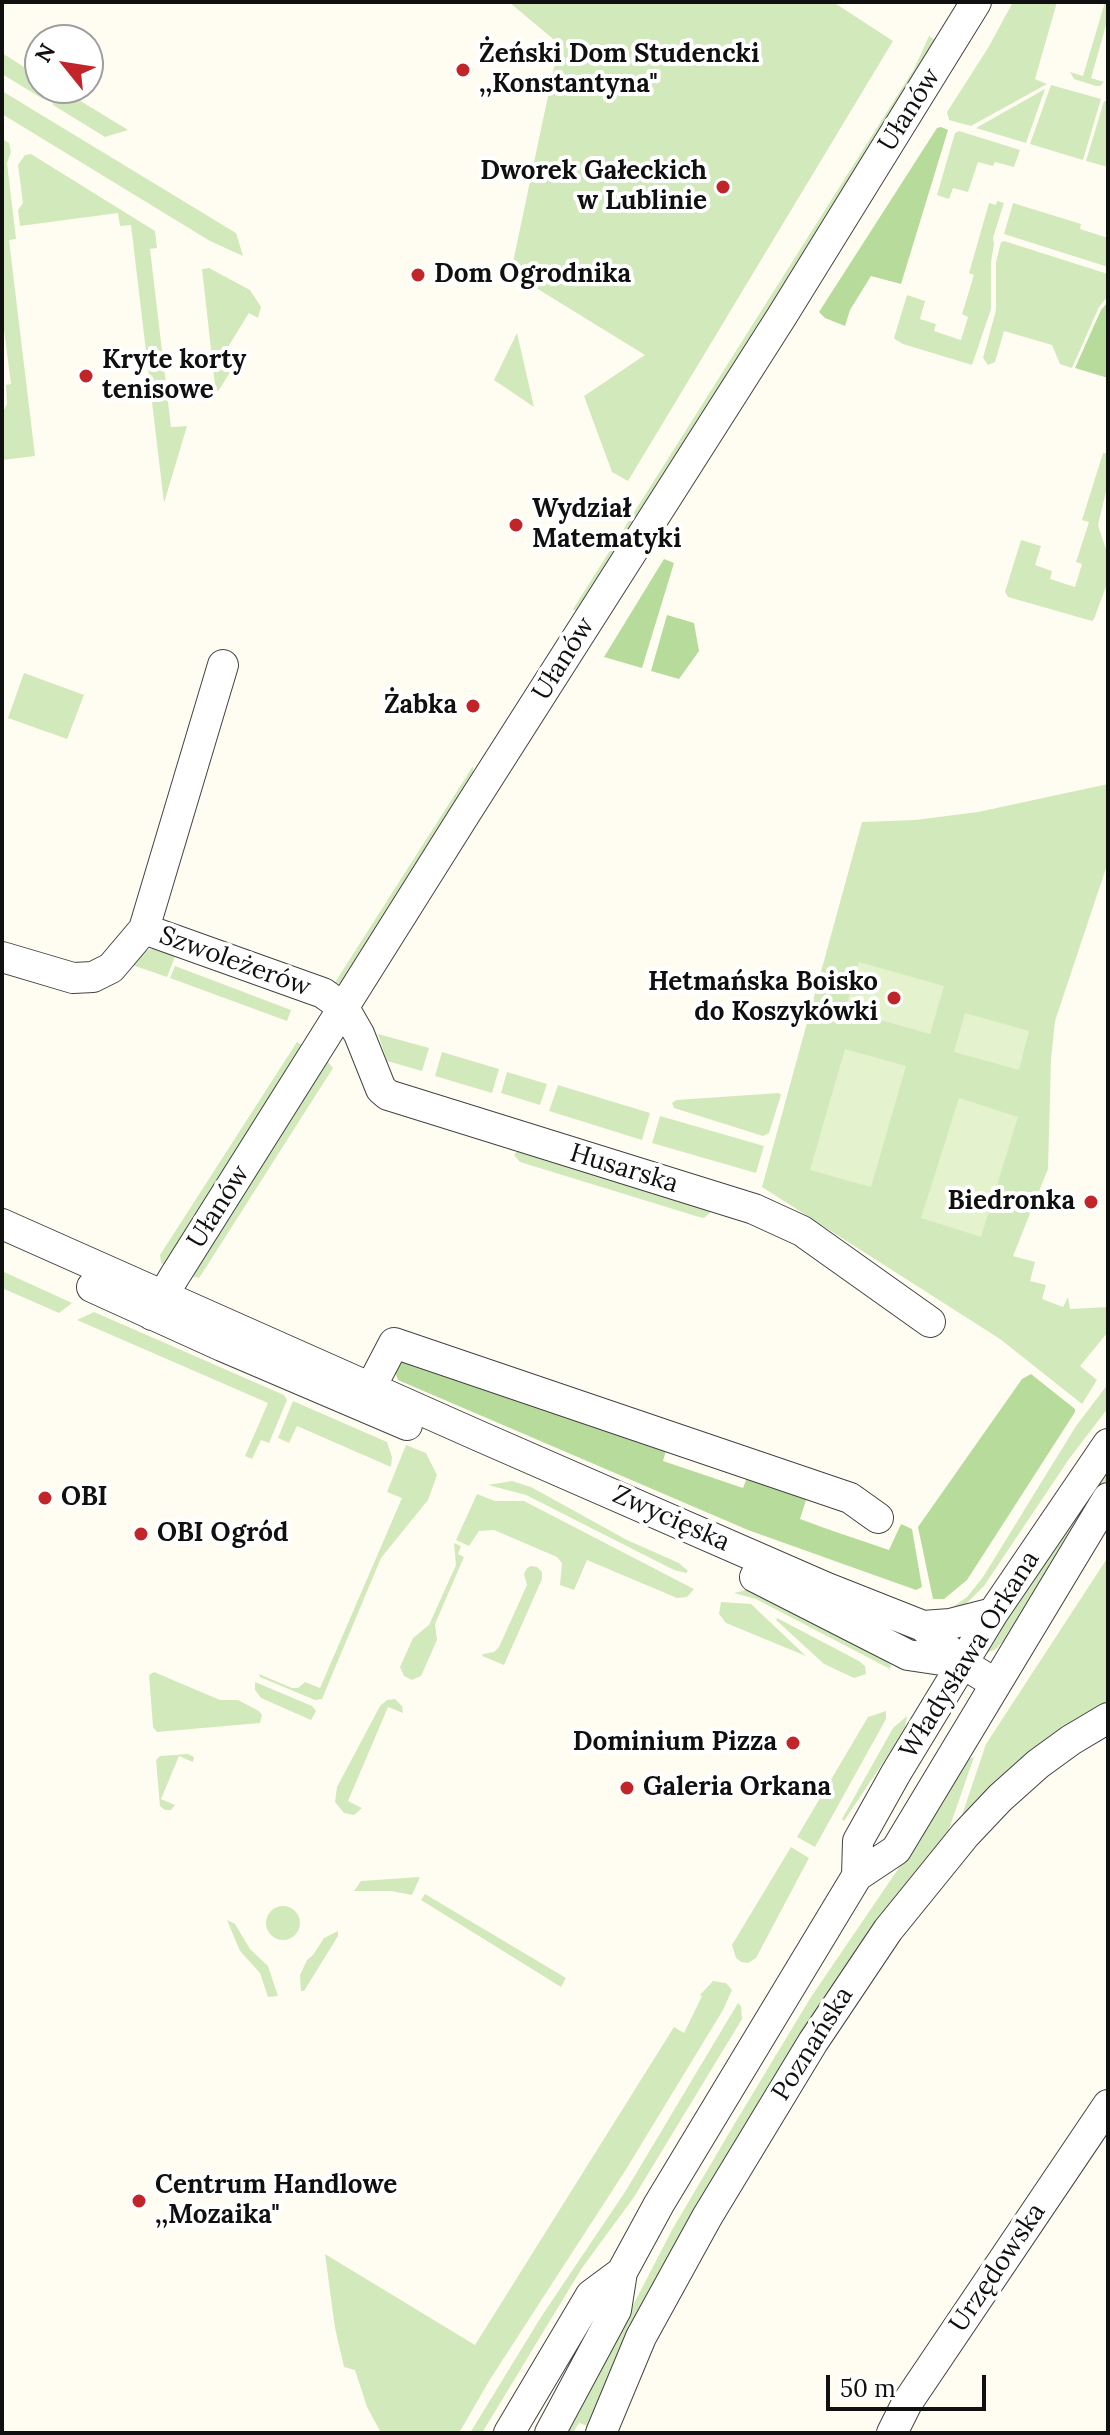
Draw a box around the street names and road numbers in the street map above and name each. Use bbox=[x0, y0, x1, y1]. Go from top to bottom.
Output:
street label: Ułanów bbox=[872, 63, 948, 157]
street label: Ułanów bbox=[526, 612, 602, 706]
street label: Szwoleżerów bbox=[155, 920, 315, 1004]
street label: Husarska bbox=[566, 1138, 682, 1200]
street label: Ułanów bbox=[181, 1160, 257, 1254]
street label: Zwycięska bbox=[608, 1479, 734, 1559]
street label: Władysława Orkana bbox=[893, 1545, 1047, 1765]
street label: Poznańska bbox=[766, 1981, 860, 2107]
street label: Urzędowska bbox=[944, 2198, 1052, 2338]

